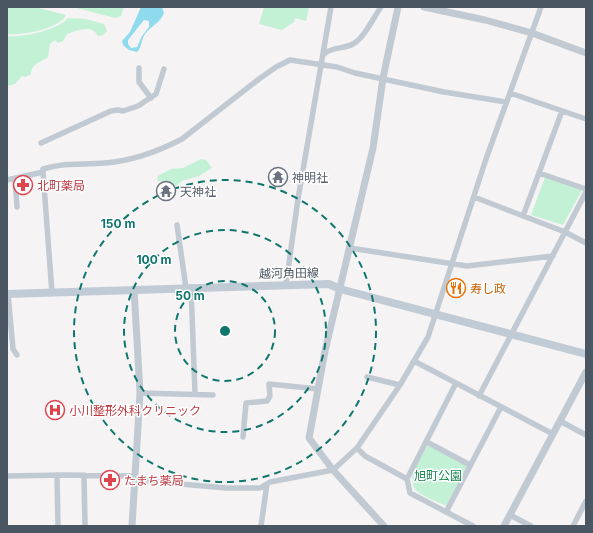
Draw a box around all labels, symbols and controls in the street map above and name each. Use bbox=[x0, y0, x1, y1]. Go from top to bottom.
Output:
temple icon: 神明社 bbox=[267, 166, 289, 188]
place label: 神明社 bbox=[292, 170, 328, 185]
pharmacy icon: 北町薬局 bbox=[12, 174, 34, 196]
place label: 北町薬局 bbox=[37, 178, 85, 193]
temple icon: 天神社 bbox=[155, 180, 177, 202]
place label: 天神社 bbox=[180, 184, 216, 199]
text: 150 m bbox=[101, 216, 135, 231]
text: 100 m bbox=[136, 252, 172, 267]
street label: 越河角田線 bbox=[259, 265, 319, 281]
restaurant icon: 寿し政 bbox=[445, 277, 467, 299]
place label: 寿し政 bbox=[470, 281, 506, 296]
text: 50 m bbox=[175, 288, 205, 303]
centre of rings bbox=[218, 324, 232, 338]
hospital icon: 小川整形外科クリニック bbox=[44, 399, 66, 421]
place label: 小川整形外科クリニック bbox=[69, 403, 201, 418]
park label: 旭町公園 bbox=[414, 468, 462, 483]
pharmacy icon: たまち薬局 bbox=[99, 469, 121, 491]
place label: たまち薬局 bbox=[124, 473, 184, 488]

